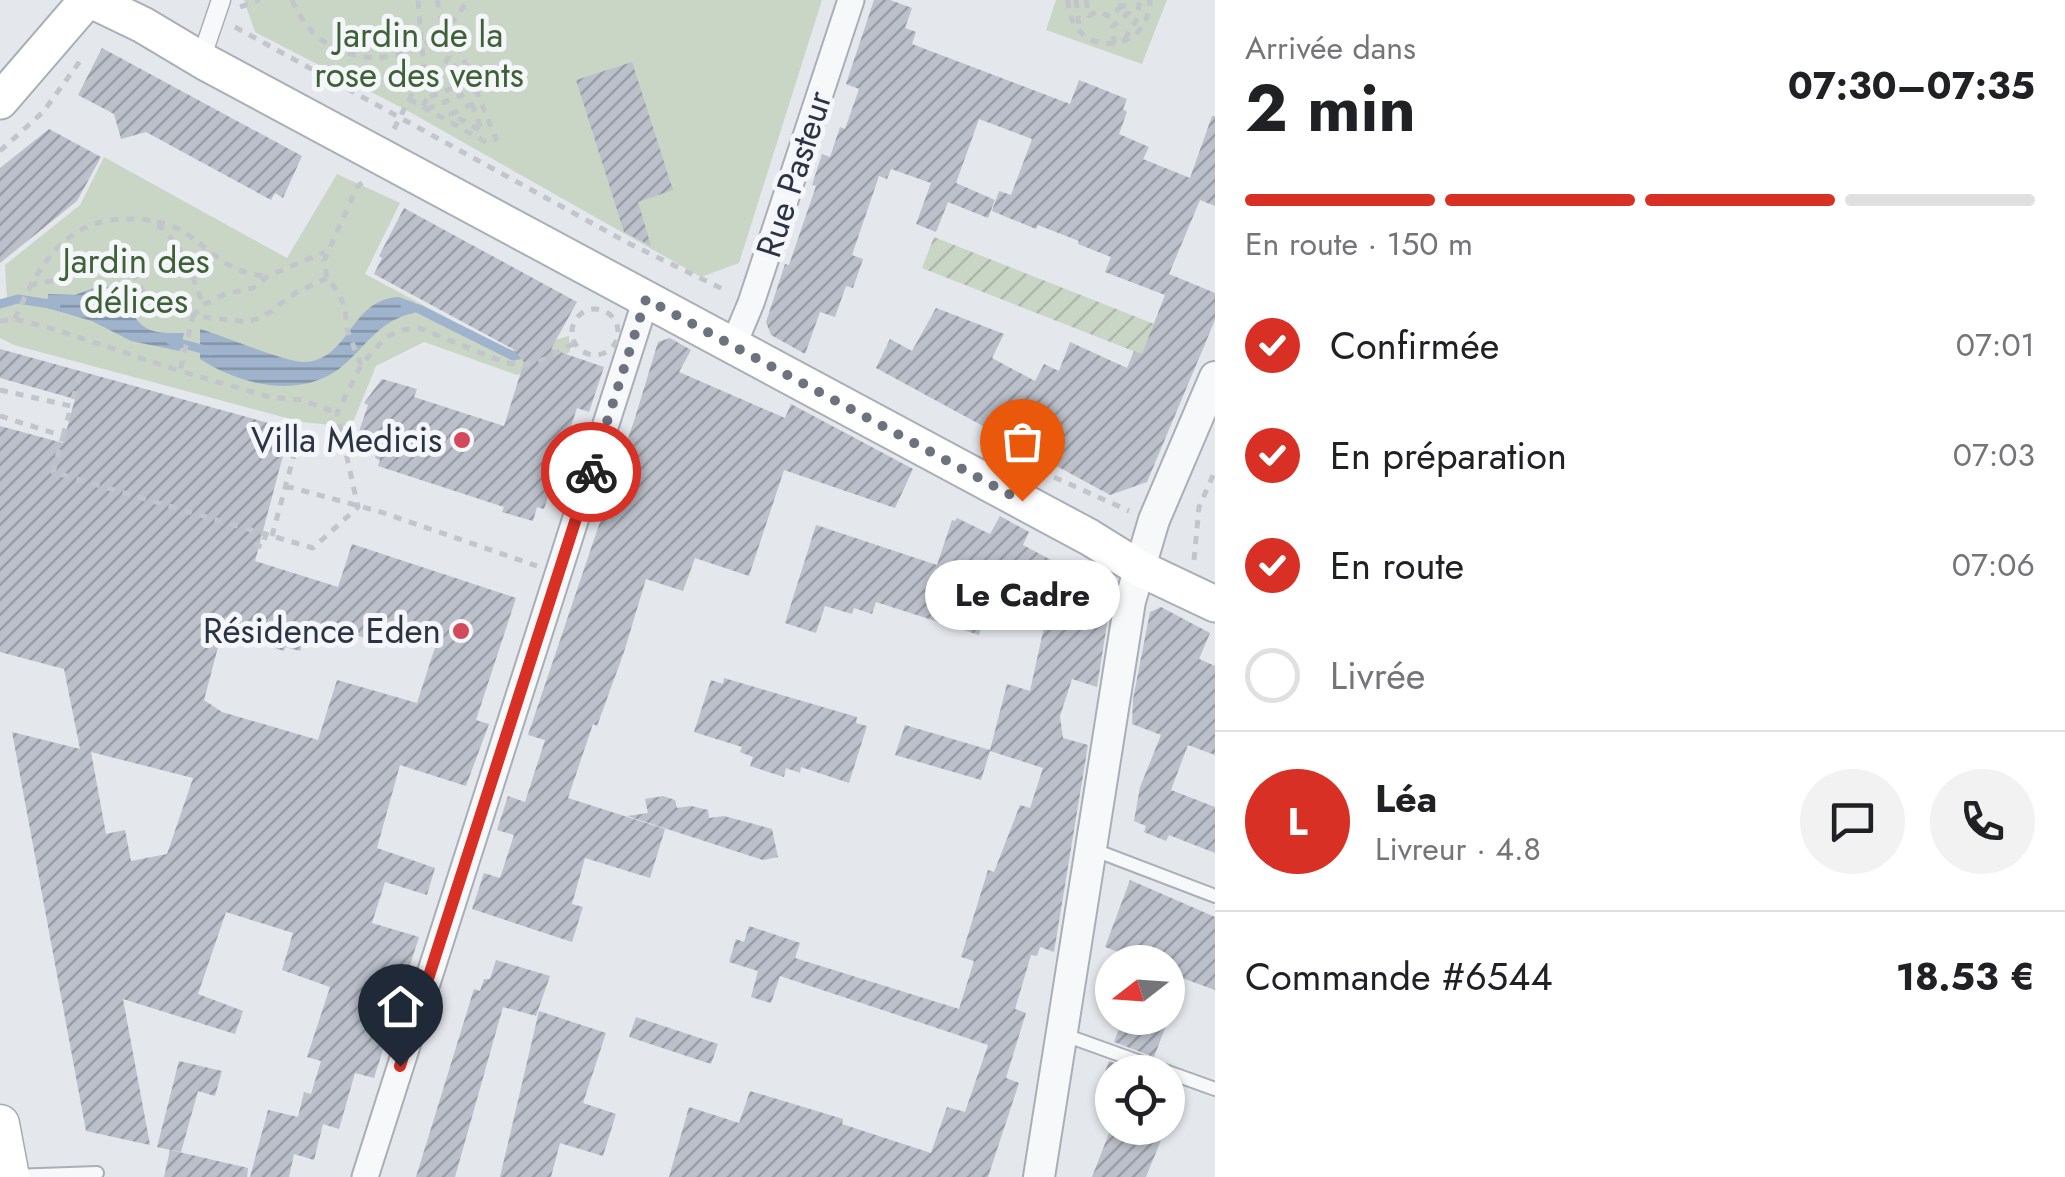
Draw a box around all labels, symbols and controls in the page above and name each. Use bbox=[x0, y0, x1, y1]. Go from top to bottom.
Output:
park label: Jardin de la rose des vents bbox=[314, 10, 524, 100]
text: Arrivée dans bbox=[1245, 25, 1416, 71]
text: 07:30–07:35 bbox=[1788, 58, 2035, 113]
text: 2 min bbox=[1245, 61, 1416, 155]
street label: Rue Pasteur bbox=[744, 84, 844, 264]
text: En route · 150 m bbox=[1245, 221, 1473, 267]
park label: Jardin des délices bbox=[58, 236, 210, 326]
icon: check bbox=[1245, 318, 1300, 373]
text: Confirmée bbox=[1330, 318, 1499, 373]
text: 07:01 bbox=[1956, 322, 2035, 368]
pin bbox=[980, 399, 1065, 502]
icon: bag bbox=[995, 414, 1050, 469]
place label: Villa Medicis bbox=[251, 415, 442, 465]
courier bbox=[541, 422, 641, 522]
icon: check bbox=[1245, 428, 1300, 483]
text: En préparation bbox=[1330, 428, 1567, 483]
marker: Villa Medicis bbox=[451, 429, 473, 451]
text: 07:03 bbox=[1953, 432, 2035, 478]
icon: bike bbox=[564, 445, 619, 500]
icon: check bbox=[1245, 538, 1300, 593]
text: En route bbox=[1330, 538, 1464, 593]
text: 07:06 bbox=[1952, 542, 2035, 588]
callout: Le Cadre bbox=[924, 561, 1120, 631]
text: Le Cadre bbox=[955, 572, 1090, 618]
place label: Résidence Eden bbox=[203, 606, 441, 656]
marker: Résidence Eden bbox=[450, 620, 472, 642]
text: Livrée bbox=[1330, 648, 1425, 703]
button: chat bbox=[1800, 769, 1905, 874]
button: phone bbox=[1930, 769, 2035, 874]
text: Léa bbox=[1375, 771, 1437, 826]
text: L bbox=[1287, 794, 1308, 849]
text: Livreur · 4.8 bbox=[1375, 826, 1541, 872]
north arrow bbox=[1095, 945, 1185, 1035]
map controls bbox=[1095, 945, 1185, 1145]
text: Commande #6544 bbox=[1245, 949, 1553, 1004]
text: 18.53 € bbox=[1896, 949, 2035, 1004]
pin bbox=[358, 964, 443, 1067]
icon: home bbox=[373, 979, 428, 1034]
button: locate bbox=[1095, 1055, 1185, 1145]

